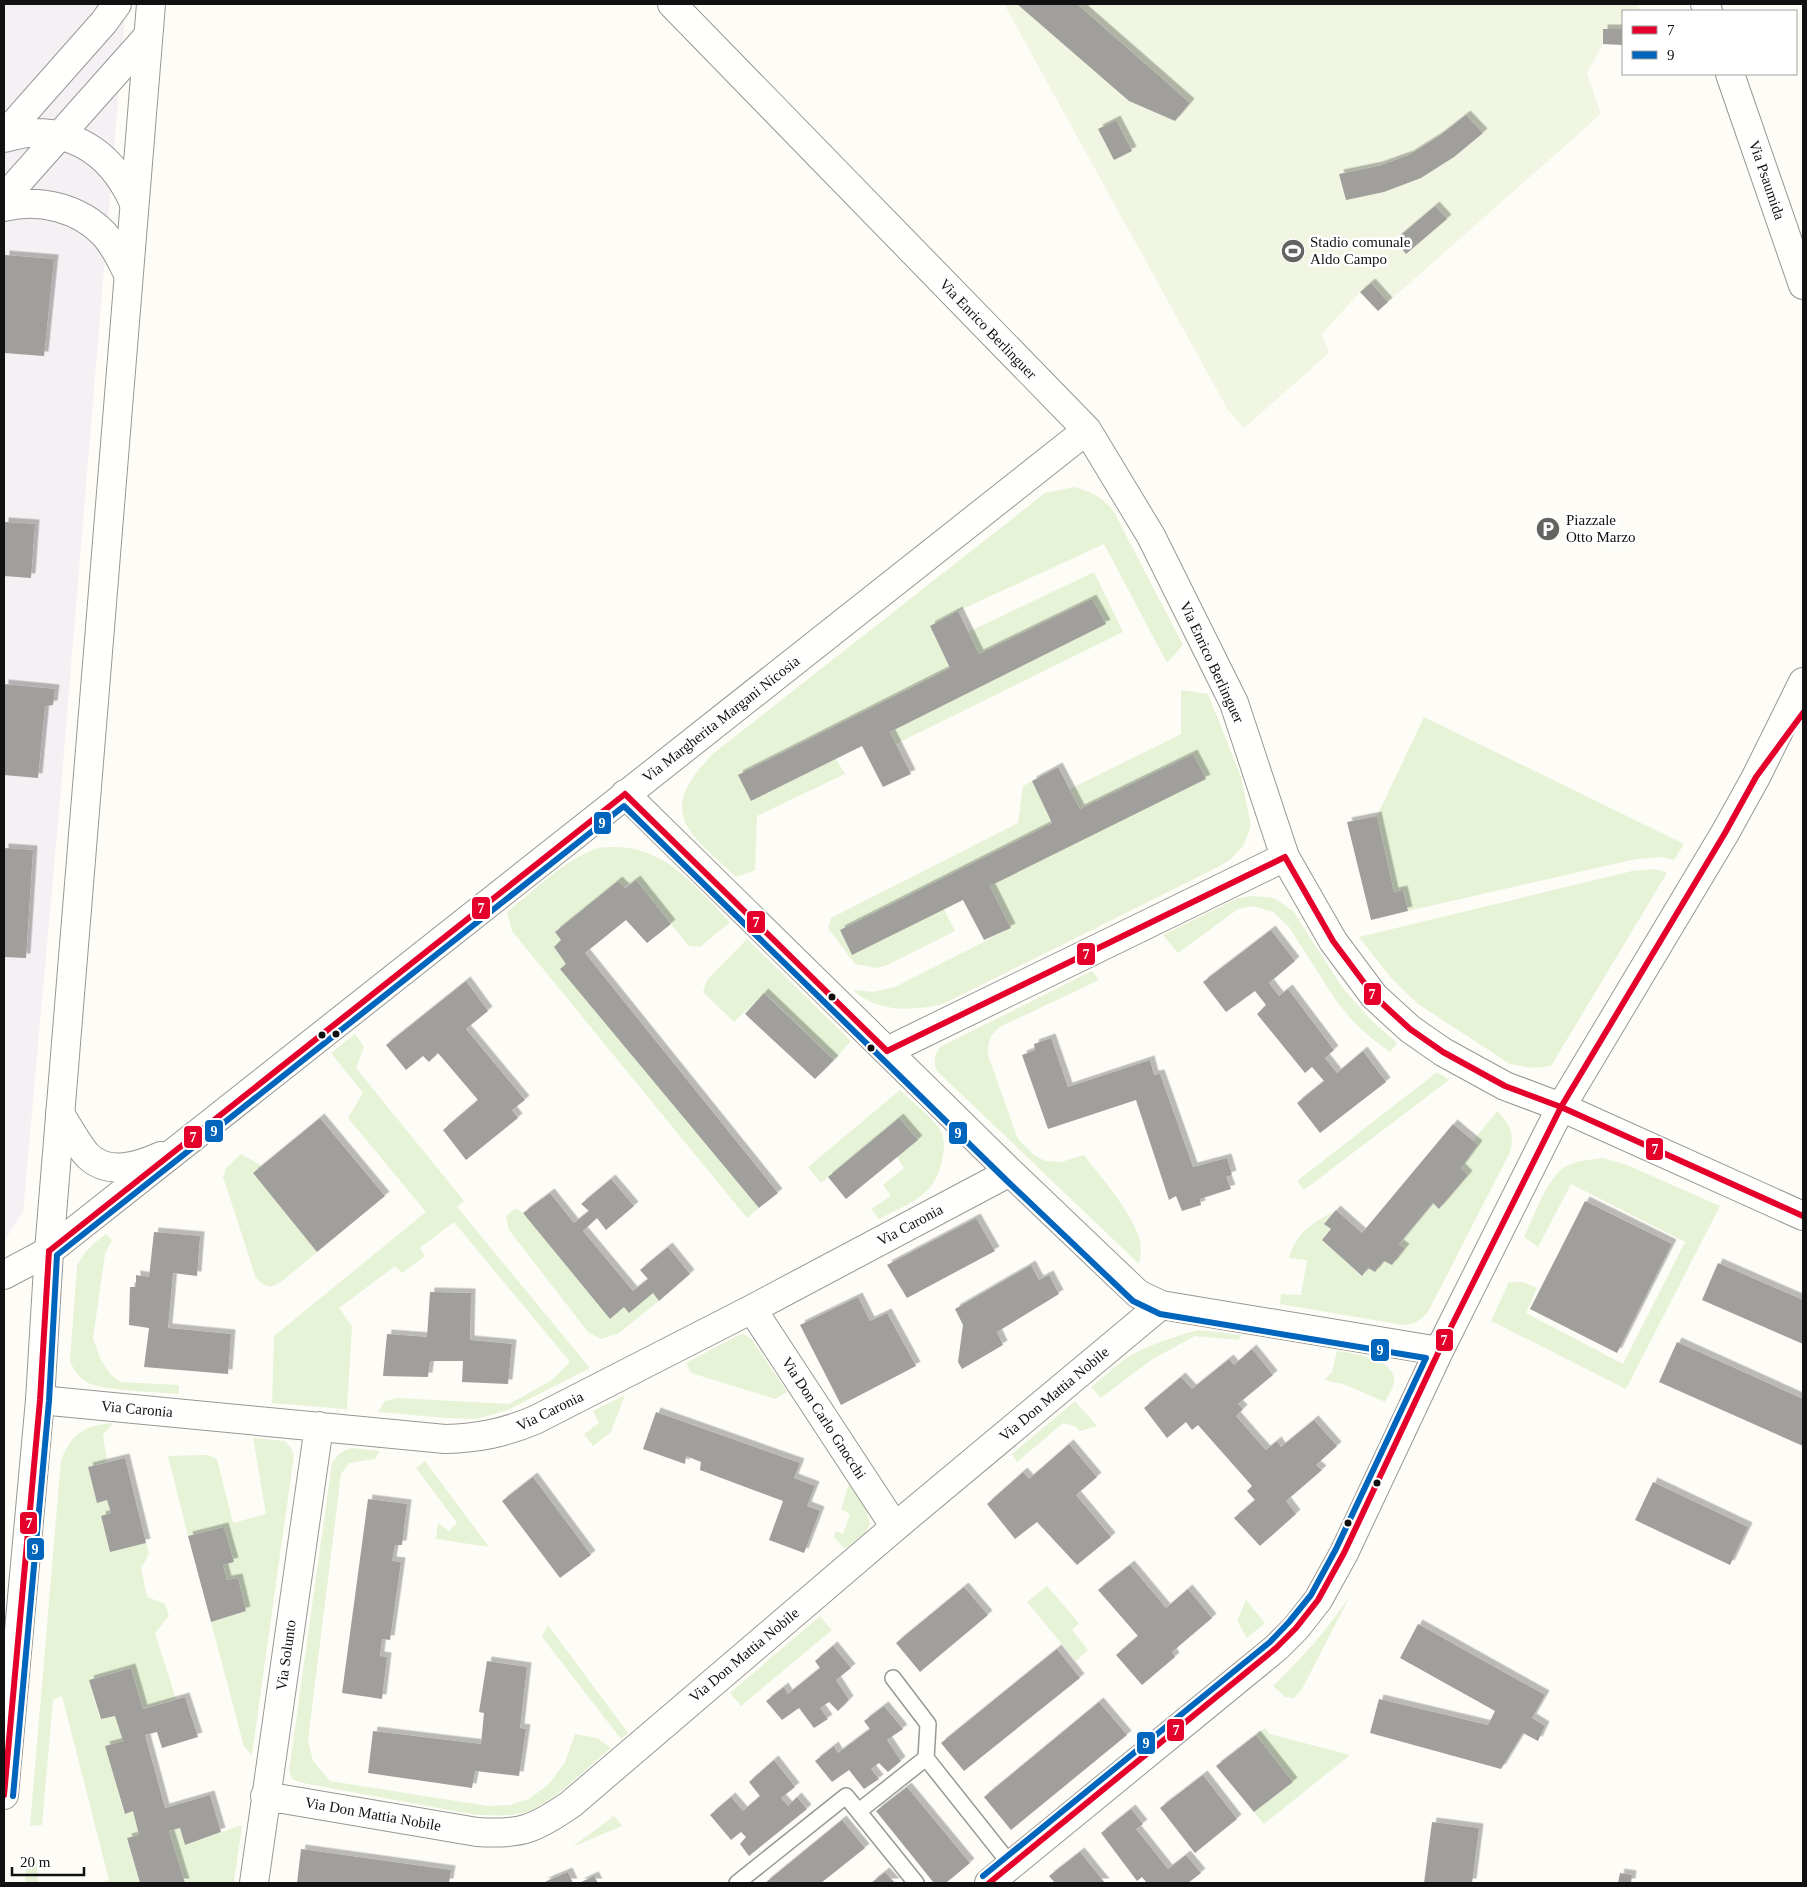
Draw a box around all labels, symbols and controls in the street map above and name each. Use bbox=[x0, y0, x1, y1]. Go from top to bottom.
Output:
legend bbox=[1622, 10, 1797, 75]
text: 7 bbox=[1667, 22, 1675, 38]
text: 9 bbox=[1667, 47, 1675, 63]
street label: Via Psaumida bbox=[1746, 138, 1788, 222]
place label: Stadio comunale Aldo Campo bbox=[1310, 234, 1411, 267]
sports icon: Stadio comunale Aldo Campo bbox=[1280, 238, 1306, 264]
street label: Via Enrico Berlinguer bbox=[936, 276, 1040, 382]
place label: Piazzale Otto Marzo bbox=[1566, 512, 1636, 545]
parking icon: Piazzale Otto Marzo bbox=[1535, 516, 1561, 542]
street label: Via Enrico Berlinguer bbox=[1177, 599, 1247, 725]
street label: Via Margherita Margani Nicosia bbox=[639, 653, 803, 785]
line badge: 9 bbox=[593, 811, 612, 835]
text: 9 bbox=[599, 816, 606, 831]
line badge: 7 bbox=[471, 896, 491, 920]
text: 7 bbox=[478, 901, 485, 916]
line badge: 7 bbox=[746, 910, 766, 934]
text: 7 bbox=[753, 915, 760, 930]
line badge: 7 bbox=[1076, 942, 1096, 966]
text: 7 bbox=[1083, 947, 1090, 962]
line badge: 7 bbox=[1363, 982, 1382, 1006]
text: 7 bbox=[1369, 987, 1376, 1002]
unlabelled marker bbox=[827, 992, 837, 1002]
unlabelled marker bbox=[331, 1029, 341, 1039]
unlabelled marker bbox=[317, 1030, 327, 1040]
unlabelled marker bbox=[866, 1043, 876, 1053]
line badge: 9 bbox=[204, 1119, 224, 1143]
line badge: 9 bbox=[948, 1121, 968, 1145]
text: 9 bbox=[211, 1124, 218, 1139]
line badge: 7 bbox=[183, 1125, 203, 1149]
text: 9 bbox=[955, 1126, 962, 1141]
text: 7 bbox=[190, 1130, 197, 1145]
line badge: 7 bbox=[1645, 1137, 1664, 1161]
text: 7 bbox=[1652, 1142, 1659, 1157]
street label: Via Caronia bbox=[874, 1201, 946, 1249]
line badge: 7 bbox=[1435, 1328, 1454, 1352]
text: 7 bbox=[1441, 1333, 1448, 1348]
line badge: 9 bbox=[1370, 1338, 1390, 1362]
street label: Via Don Mattia Nobile bbox=[996, 1343, 1112, 1444]
text: 9 bbox=[1377, 1343, 1384, 1358]
street label: Via Don Carlo Gnocchi bbox=[779, 1354, 869, 1482]
street label: Via Caronia bbox=[514, 1388, 586, 1434]
street label: Via Caronia bbox=[100, 1398, 174, 1420]
unlabelled marker bbox=[1372, 1478, 1382, 1488]
line badge: 7 bbox=[19, 1511, 38, 1535]
text: 7 bbox=[26, 1516, 33, 1531]
unlabelled marker bbox=[1343, 1518, 1353, 1528]
line badge: 9 bbox=[26, 1537, 45, 1561]
text: 9 bbox=[32, 1542, 39, 1557]
street label: Via Don Mattia Nobile bbox=[686, 1604, 802, 1705]
street label: Via Solunto bbox=[273, 1619, 299, 1691]
line badge: 7 bbox=[1166, 1718, 1185, 1742]
text: 7 bbox=[1173, 1723, 1180, 1738]
line badge: 9 bbox=[1136, 1731, 1156, 1755]
text: 9 bbox=[1143, 1736, 1150, 1751]
street label: Via Don Mattia Nobile bbox=[304, 1794, 443, 1834]
scale bar bbox=[12, 1844, 85, 1876]
text: 20 m bbox=[20, 1854, 51, 1870]

